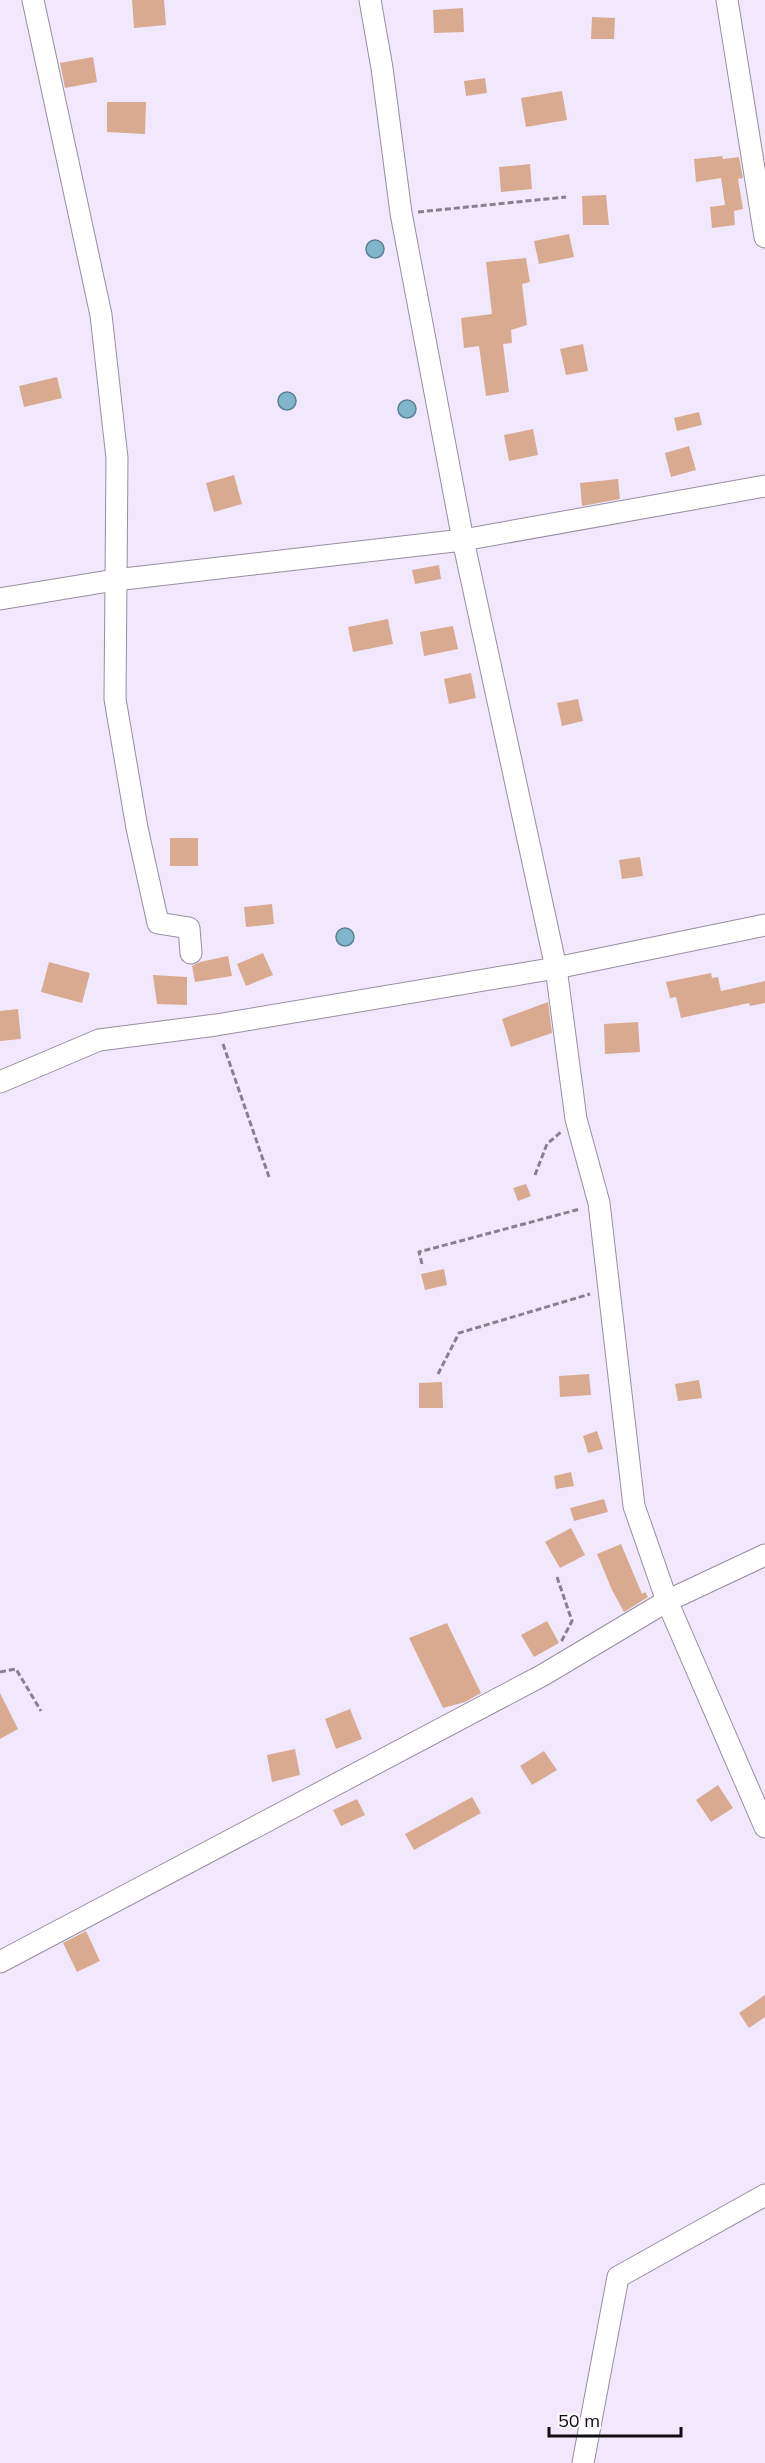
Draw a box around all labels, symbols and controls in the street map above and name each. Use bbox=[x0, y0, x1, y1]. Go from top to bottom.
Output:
scale bar bbox=[549, 2400, 681, 2438]
text: 50 m bbox=[558, 2409, 600, 2432]

